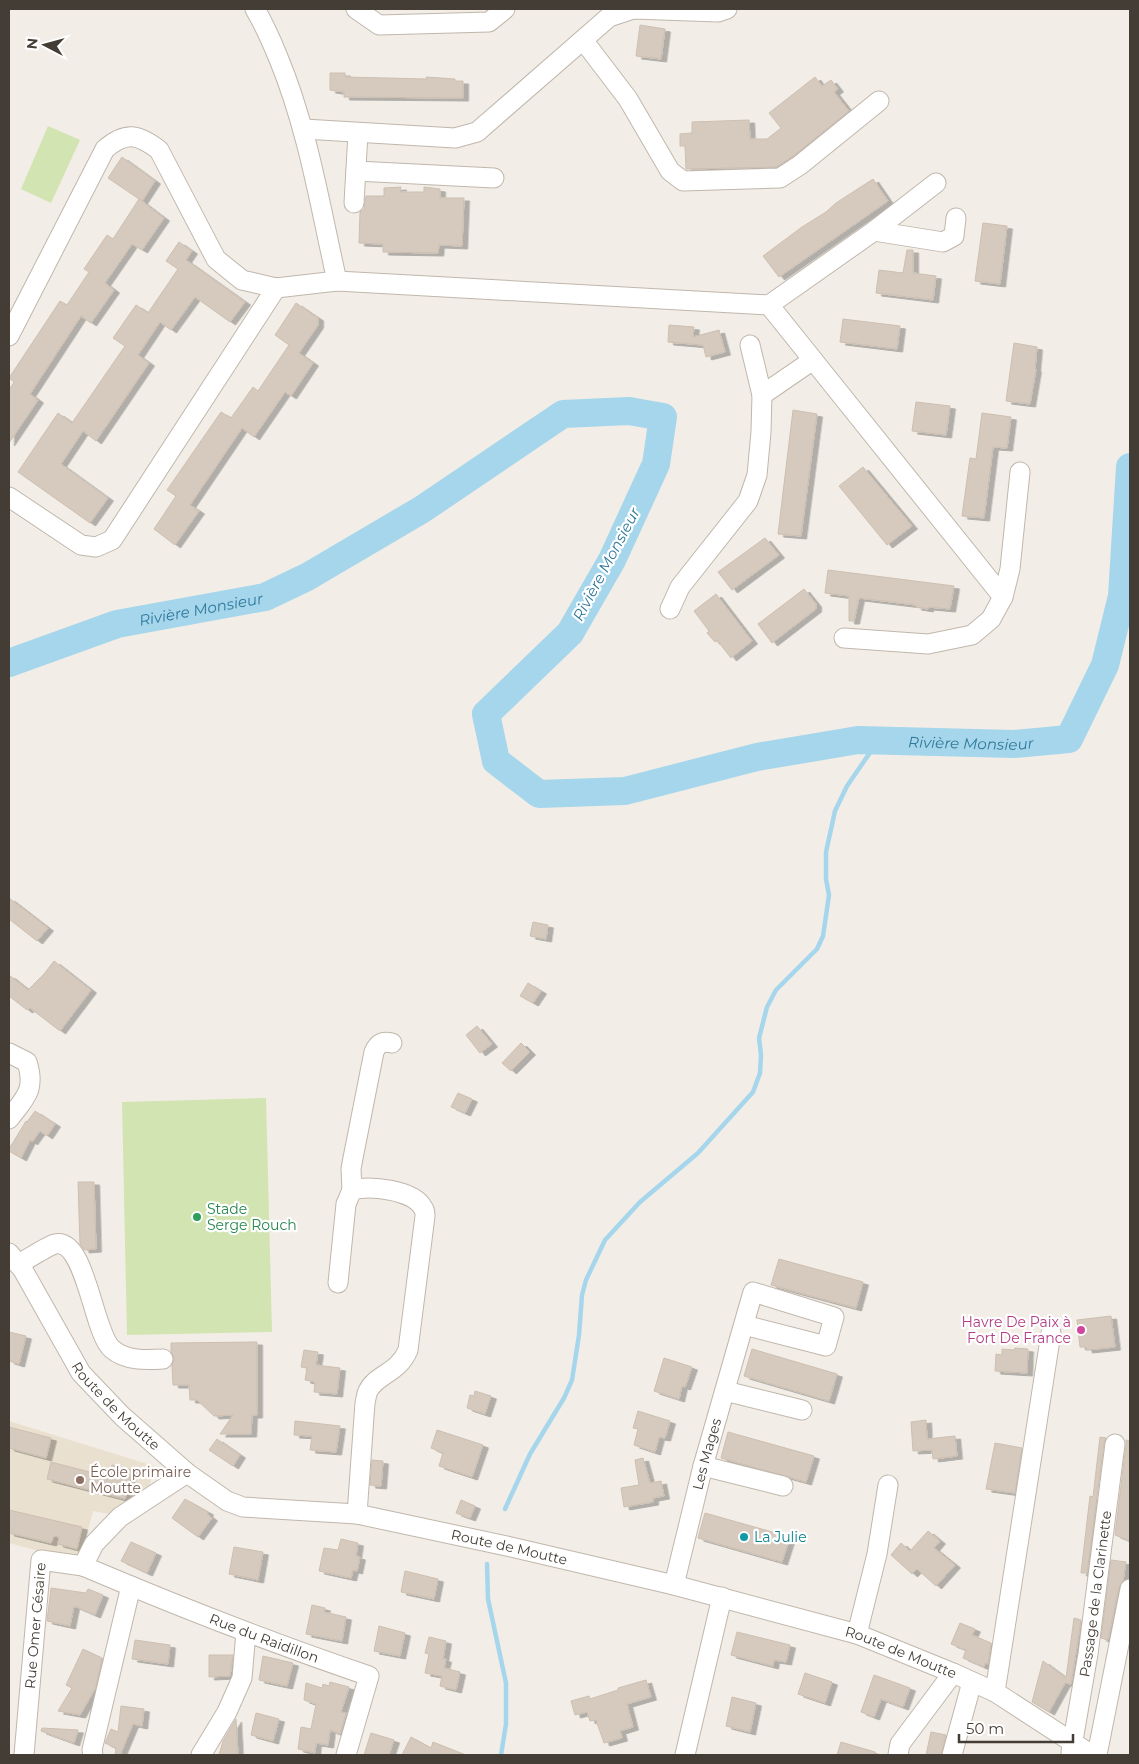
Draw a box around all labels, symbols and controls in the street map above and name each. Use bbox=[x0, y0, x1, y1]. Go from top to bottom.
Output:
north arrow bbox=[20, 20, 70, 70]
text: N bbox=[23, 37, 42, 50]
water label: Rivière Monsieur bbox=[568, 503, 644, 624]
water label: Rivière Monsieur bbox=[137, 588, 265, 629]
water label: Rivière Monsieur bbox=[908, 732, 1035, 754]
place label: Stade Serge Rouch bbox=[207, 1200, 297, 1234]
marker: Stade Serge Rouch bbox=[191, 1211, 203, 1223]
place label: Havre De Paix à Fort De France bbox=[961, 1313, 1071, 1347]
marker: Havre De Paix à Fort De France bbox=[1075, 1324, 1087, 1336]
street label: Route de Moutte bbox=[68, 1359, 164, 1454]
street label: Les Mages bbox=[688, 1416, 725, 1492]
place label: École primaire Moutte bbox=[90, 1463, 191, 1497]
marker: École primaire Moutte bbox=[74, 1474, 86, 1486]
street label: Passage de la Clarinette bbox=[1075, 1510, 1115, 1679]
street label: Route de Moutte bbox=[449, 1525, 569, 1569]
place label: La Julie bbox=[754, 1528, 807, 1546]
marker: La Julie bbox=[738, 1531, 750, 1543]
street label: Rue Omer Césaire bbox=[21, 1561, 50, 1690]
street label: Rue du Raidillon bbox=[207, 1609, 321, 1667]
street label: Route de Moutte bbox=[843, 1622, 959, 1683]
scale bar bbox=[959, 1712, 1073, 1744]
text: 50 m bbox=[966, 1719, 1004, 1738]

